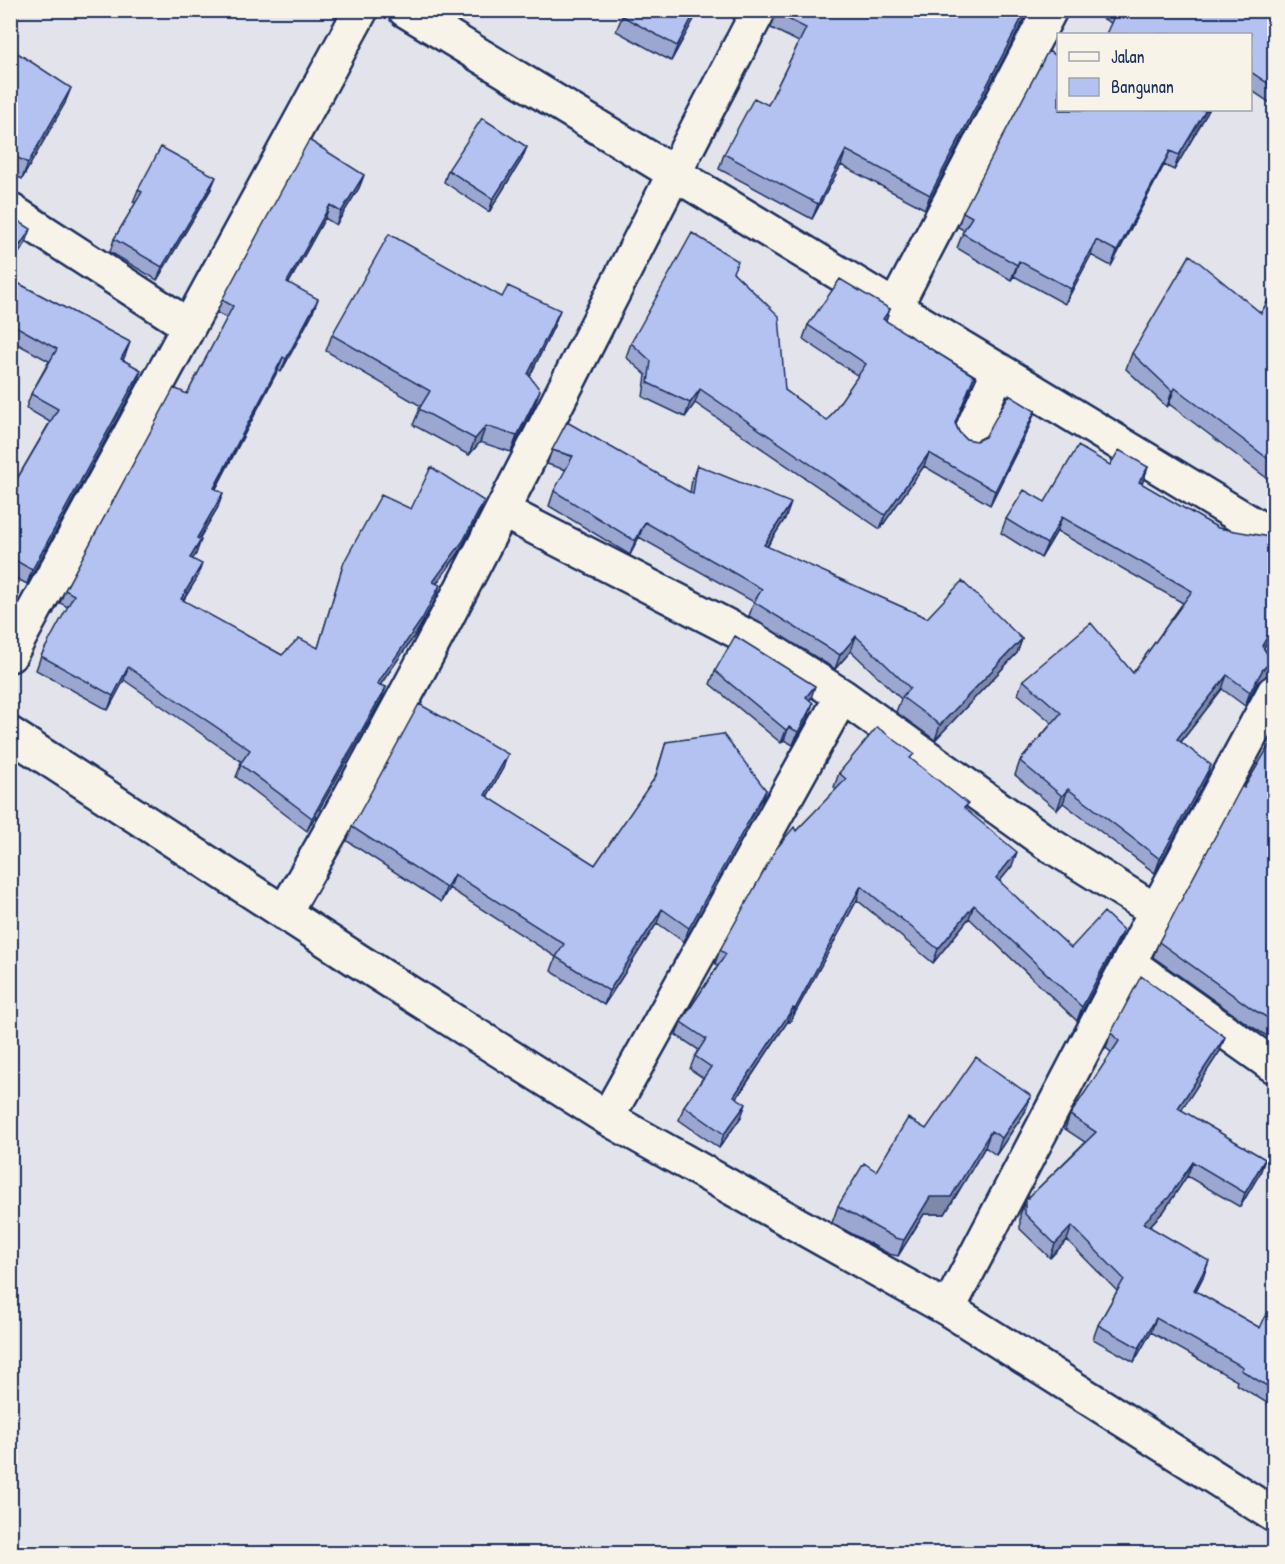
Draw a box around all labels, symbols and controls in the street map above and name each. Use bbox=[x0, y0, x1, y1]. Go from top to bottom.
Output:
legend bbox=[1057, 33, 1252, 111]
text: Jalan bbox=[1111, 44, 1145, 69]
text: Bangunan bbox=[1111, 74, 1174, 99]

